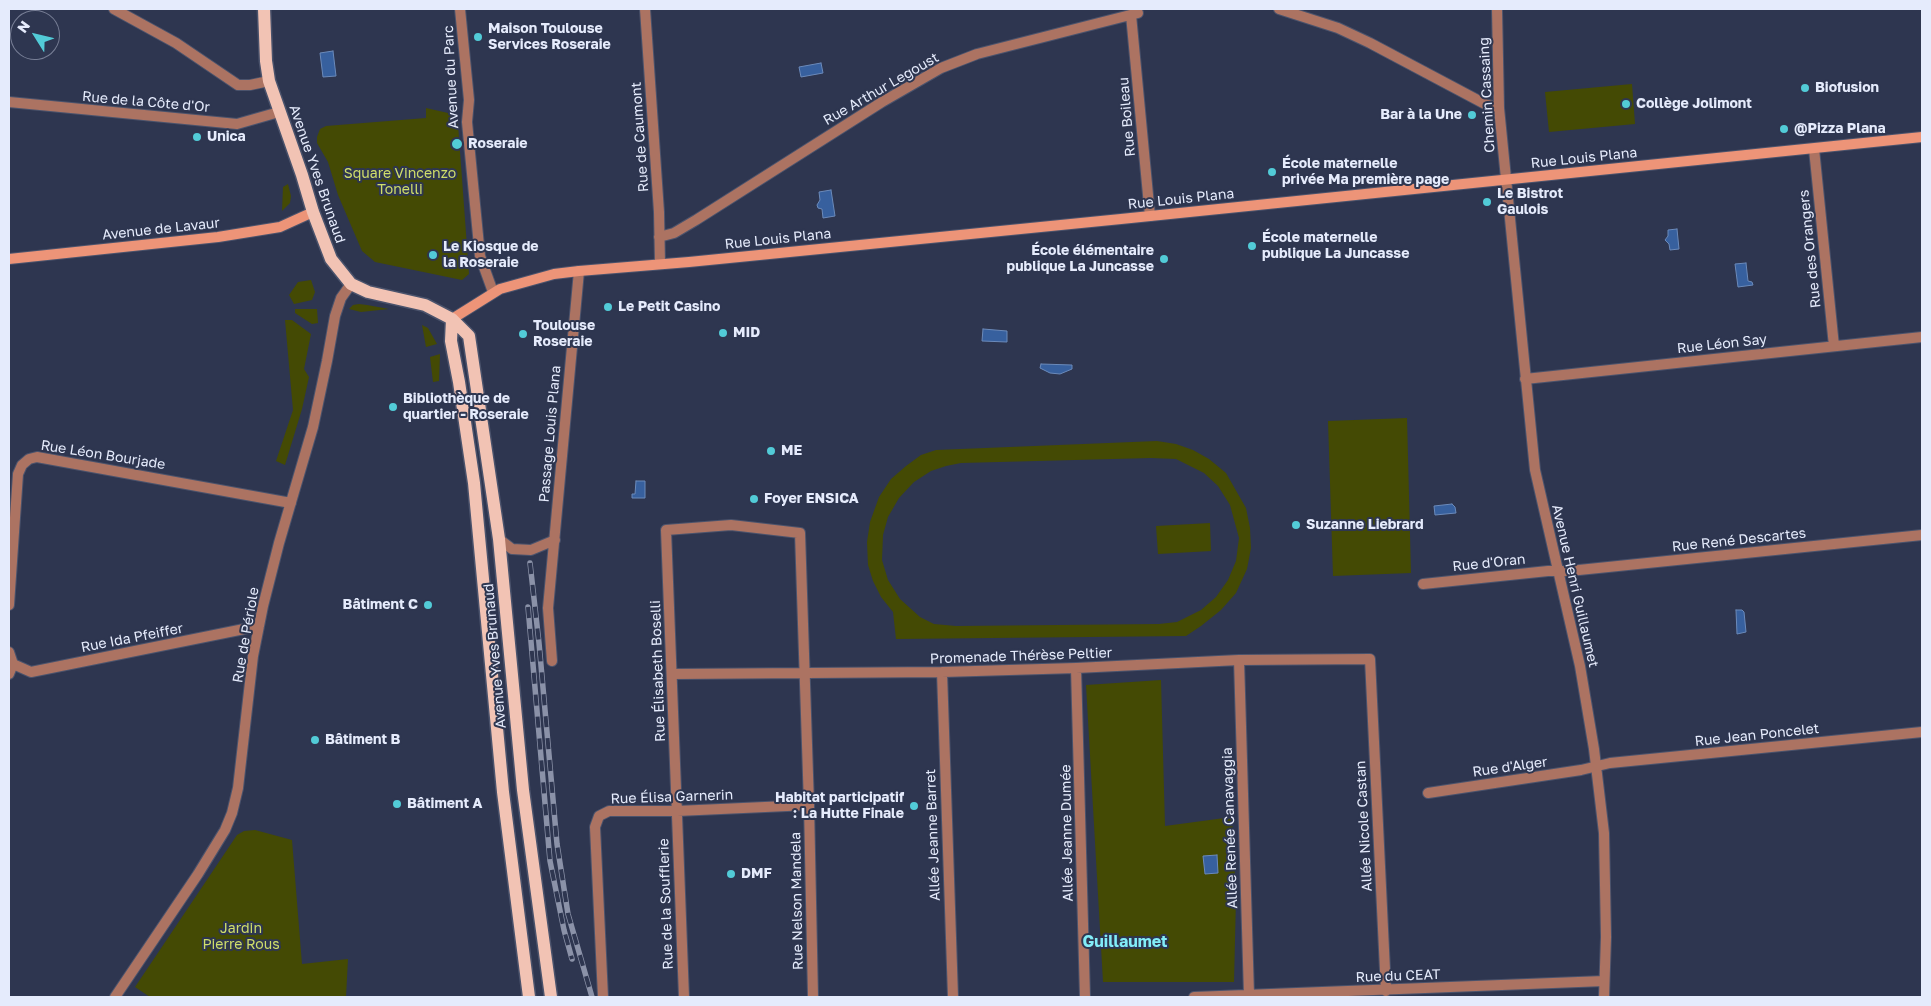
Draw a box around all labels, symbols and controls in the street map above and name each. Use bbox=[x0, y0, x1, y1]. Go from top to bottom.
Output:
north arrow bbox=[10, 10, 60, 60]
text: N bbox=[13, 17, 33, 36]
place label: Maison Toulouse Services Roseraie bbox=[488, 21, 611, 54]
street label: Avenue du Parc bbox=[440, 25, 462, 129]
marker: Maison Toulouse Services Roseraie bbox=[472, 31, 484, 43]
street label: Chemin Cassaing bbox=[1476, 37, 1498, 153]
street label: Rue Arthur Legoust bbox=[820, 49, 942, 129]
street label: Rue Boileau bbox=[1115, 77, 1139, 157]
place label: Biofusion bbox=[1815, 80, 1879, 96]
street label: Rue de Caumont bbox=[628, 81, 652, 193]
marker: Biofusion bbox=[1799, 82, 1811, 94]
street label: Rue de la Côte d'Or bbox=[81, 88, 211, 116]
place label: Collège Jolimont bbox=[1636, 96, 1752, 112]
marker: Collège Jolimont bbox=[1620, 98, 1632, 110]
street label: Avenue Yves Brunaud bbox=[285, 103, 349, 245]
place label: Bar à la Une bbox=[1380, 107, 1462, 123]
marker: Bar à la Une bbox=[1466, 109, 1478, 121]
place label: @Pizza Plana bbox=[1794, 121, 1886, 137]
marker: @Pizza Plana bbox=[1778, 123, 1790, 135]
place label: Unica bbox=[207, 129, 246, 145]
marker: Unica bbox=[191, 131, 203, 143]
place label: Roseraie bbox=[468, 136, 527, 152]
marker: Roseraie bbox=[450, 137, 464, 151]
street label: Rue Louis Plana bbox=[1530, 144, 1638, 172]
place label: École maternelle privée Ma première page bbox=[1282, 156, 1449, 188]
park label: Square Vincenzo Tonelli bbox=[344, 166, 456, 198]
marker: École maternelle privée Ma première page bbox=[1266, 166, 1278, 178]
street label: Rue Louis Plana bbox=[1127, 185, 1235, 213]
place label: Le Bistrot Gaulois bbox=[1497, 186, 1563, 218]
street label: Rue des Orangers bbox=[1795, 189, 1825, 309]
marker: Le Bistrot Gaulois bbox=[1481, 196, 1493, 208]
street label: Avenue de Lavaur bbox=[101, 214, 221, 244]
street label: Rue Louis Plana bbox=[724, 225, 832, 253]
place label: École maternelle publique La Juncasse bbox=[1262, 230, 1409, 262]
place label: Le Kiosque de la Roseraie bbox=[443, 239, 539, 272]
marker: École maternelle publique La Juncasse bbox=[1246, 240, 1258, 252]
place label: École élémentaire publique La Juncasse bbox=[1007, 243, 1154, 276]
marker: Le Kiosque de la Roseraie bbox=[427, 249, 439, 261]
marker: École élémentaire publique La Juncasse bbox=[1158, 253, 1170, 265]
place label: Le Petit Casino bbox=[618, 299, 720, 315]
marker: Le Petit Casino bbox=[602, 301, 614, 313]
place label: Toulouse Roseraie bbox=[533, 318, 595, 351]
place label: MID bbox=[733, 325, 760, 341]
marker: MID bbox=[717, 327, 729, 339]
marker: Toulouse Roseraie bbox=[517, 328, 529, 340]
street label: Rue Léon Say bbox=[1676, 331, 1768, 357]
street label: Passage Louis Plana bbox=[536, 365, 564, 503]
place label: Bibliothèque de quartier - Roseraie bbox=[403, 391, 529, 424]
marker: Bibliothèque de quartier - Roseraie bbox=[387, 401, 399, 413]
street label: Rue Léon Bourjade bbox=[40, 437, 166, 473]
place label: ME bbox=[781, 443, 802, 459]
marker: ME bbox=[765, 445, 777, 457]
place label: Foyer ENSICA bbox=[764, 491, 859, 507]
marker: Foyer ENSICA bbox=[748, 493, 760, 505]
street label: Avenue Henri Guillaumet bbox=[1548, 503, 1602, 669]
place label: Suzanne Liebrard bbox=[1306, 517, 1424, 533]
marker: Suzanne Liebrard bbox=[1290, 519, 1302, 531]
street label: Rue René Descartes bbox=[1671, 525, 1807, 555]
street label: Rue d'Oran bbox=[1452, 551, 1526, 575]
street label: Avenue Yves Brunaud bbox=[480, 583, 510, 729]
street label: Rue de Périole bbox=[229, 586, 263, 684]
place label: Bâtiment C bbox=[343, 597, 418, 613]
marker: Bâtiment C bbox=[422, 599, 434, 611]
street label: Rue Élisabeth Boselli bbox=[647, 600, 669, 742]
street label: Rue Ida Pfeiffer bbox=[80, 620, 184, 656]
street label: Promenade Thérèse Peltier bbox=[930, 644, 1112, 668]
street label: Rue Jean Poncelet bbox=[1694, 720, 1820, 750]
place label: Bâtiment B bbox=[325, 732, 400, 748]
marker: Bâtiment B bbox=[309, 734, 321, 746]
street label: Allée Renée Canavaggia bbox=[1219, 747, 1241, 909]
street label: Rue d'Alger bbox=[1471, 753, 1549, 781]
street label: Allée Nicole Castan bbox=[1352, 760, 1376, 892]
street label: Allée Jeanne Dumée bbox=[1057, 764, 1077, 902]
street label: Allée Jeanne Barret bbox=[922, 769, 944, 901]
street label: Rue Élisa Garnerin bbox=[610, 786, 734, 808]
place label: Habitat participatif : La Hutte Finale bbox=[775, 790, 904, 822]
place label: Bâtiment A bbox=[407, 796, 482, 812]
marker: Bâtiment A bbox=[391, 798, 403, 810]
marker: Habitat participatif : La Hutte Finale bbox=[908, 800, 920, 812]
street label: Rue Nelson Mandela bbox=[787, 832, 807, 970]
street label: Rue de la Soufflerie bbox=[655, 838, 677, 970]
place label: DMF bbox=[741, 866, 772, 882]
marker: DMF bbox=[725, 868, 737, 880]
park label: Jardin Pierre Rous bbox=[202, 921, 280, 954]
district label: Guillaumet bbox=[1083, 932, 1167, 952]
street label: Rue du CEAT bbox=[1355, 966, 1441, 986]

